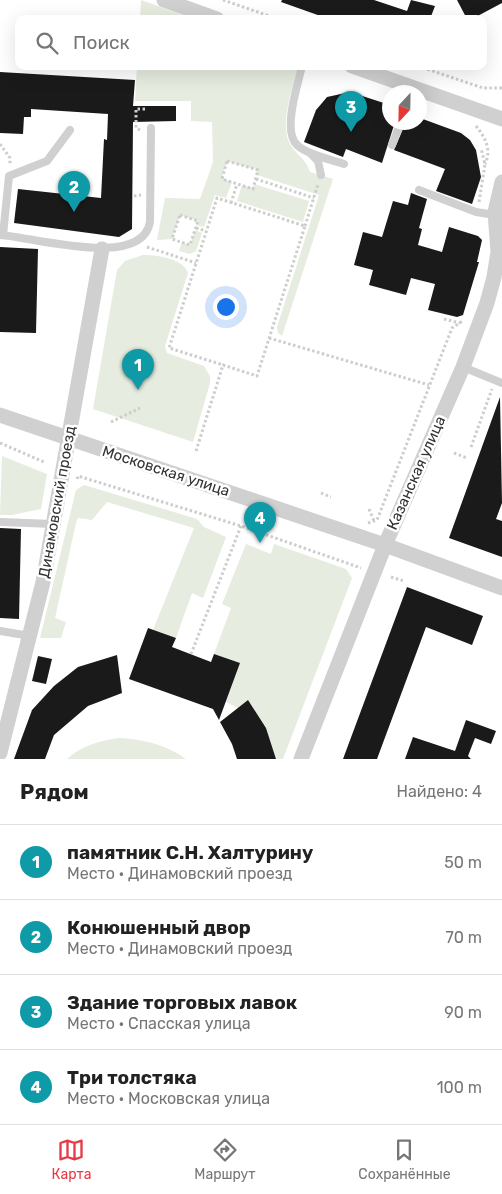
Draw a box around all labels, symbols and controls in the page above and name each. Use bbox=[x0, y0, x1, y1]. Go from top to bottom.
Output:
search box bbox=[15, 15, 487, 70]
icon: search bbox=[33, 29, 61, 57]
text: Поиск bbox=[73, 31, 130, 54]
north arrow bbox=[382, 85, 427, 130]
pin: 3 bbox=[335, 91, 367, 132]
pin: 2 bbox=[58, 171, 90, 212]
your location bbox=[213, 294, 239, 320]
pin: 1 bbox=[122, 349, 154, 390]
street label: Казанская улица bbox=[383, 413, 449, 533]
street label: Динамовский проезд bbox=[35, 425, 79, 579]
street label: Московская улица bbox=[100, 442, 232, 500]
pin: 4 bbox=[244, 502, 276, 543]
text: Рядом bbox=[20, 779, 89, 804]
text: Найдено: 4 bbox=[397, 782, 482, 801]
text: памятник С.Н. Халтурину bbox=[67, 841, 313, 864]
text: 1 bbox=[32, 853, 40, 872]
text: 50 m bbox=[444, 853, 482, 872]
text: Место · Динамовский проезд bbox=[67, 864, 292, 883]
text: Конюшенный двор bbox=[67, 916, 251, 939]
text: 2 bbox=[31, 928, 41, 947]
text: 70 m bbox=[445, 928, 482, 947]
text: Место · Динамовский проезд bbox=[67, 939, 292, 958]
text: Здание торговых лавок bbox=[67, 991, 297, 1014]
text: 3 bbox=[31, 1003, 41, 1022]
text: 90 m bbox=[444, 1003, 482, 1022]
text: Место · Спасская улица bbox=[67, 1014, 251, 1033]
text: Три толстяка bbox=[67, 1066, 197, 1089]
text: 4 bbox=[31, 1078, 41, 1097]
text: 100 m bbox=[437, 1078, 482, 1097]
text: Место · Московская улица bbox=[67, 1089, 270, 1108]
tab: Карта bbox=[51, 1136, 91, 1183]
tab: Маршрут bbox=[194, 1136, 255, 1183]
tab: Сохранённые bbox=[358, 1136, 451, 1183]

